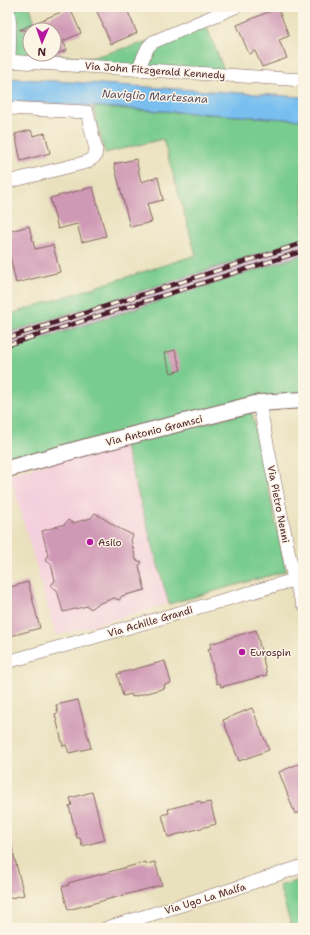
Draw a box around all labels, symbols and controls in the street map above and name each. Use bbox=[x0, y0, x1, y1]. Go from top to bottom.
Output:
north arrow bbox=[22, 22, 62, 62]
text: N bbox=[37, 44, 46, 59]
street label: Via John Fitzgerald Kennedy bbox=[84, 59, 226, 82]
water label: Naviglio Martesana bbox=[102, 86, 208, 107]
street label: Via Antonio Gramsci bbox=[104, 412, 204, 449]
street label: Via Pietro Nenni bbox=[265, 464, 292, 544]
place label: Asilo bbox=[98, 536, 122, 549]
marker: Asilo bbox=[85, 537, 95, 547]
street label: Via Achille Grandi bbox=[106, 603, 194, 640]
place label: Eurospin bbox=[250, 646, 291, 659]
marker: Eurospin bbox=[237, 647, 247, 657]
street label: Via Ugo La Malfa bbox=[163, 880, 248, 917]

